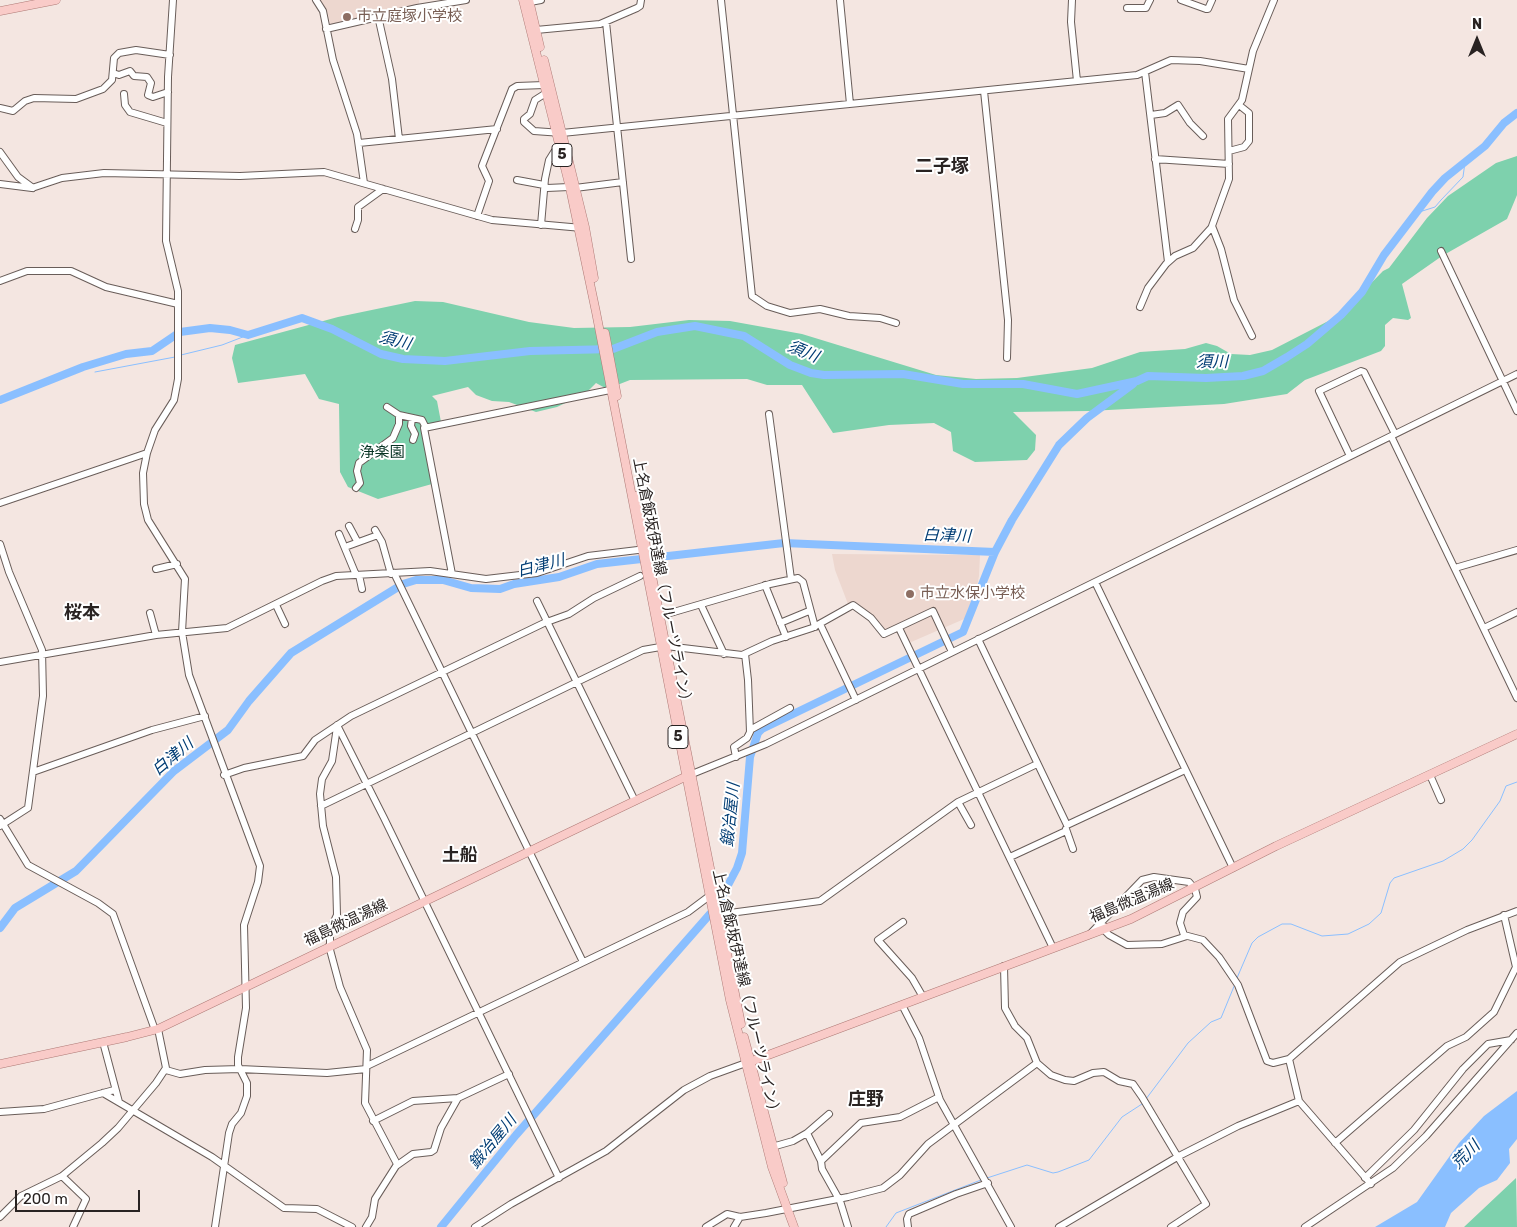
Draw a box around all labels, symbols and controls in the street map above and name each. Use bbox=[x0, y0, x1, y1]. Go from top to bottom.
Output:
place label: 市立庭塚小学校 bbox=[357, 8, 462, 26]
marker: 市立庭塚小学校 bbox=[341, 11, 353, 23]
north arrow bbox=[1452, 15, 1502, 65]
text: N bbox=[1472, 16, 1482, 33]
road number: 5 bbox=[552, 144, 572, 166]
district label: 二子塚 bbox=[915, 156, 969, 178]
water label: 須川 bbox=[377, 328, 413, 354]
water label: 須川 bbox=[785, 337, 821, 367]
water label: 須川 bbox=[1196, 352, 1228, 372]
park label: 浄楽園 bbox=[360, 444, 404, 462]
street label: 上名倉飯坂伊達線（フルーツライン） bbox=[629, 456, 695, 710]
water label: 白津川 bbox=[923, 526, 971, 546]
water label: 白津川 bbox=[515, 551, 567, 581]
place label: 市立水保小学校 bbox=[920, 585, 1025, 603]
marker: 市立水保小学校 bbox=[904, 588, 916, 600]
district label: 桜本 bbox=[64, 602, 100, 624]
road number: 5 bbox=[668, 726, 688, 749]
water label: 白津川 bbox=[148, 734, 198, 780]
water label: 鍛冶屋川 bbox=[718, 782, 744, 848]
district label: 土船 bbox=[442, 845, 478, 867]
street label: 上名倉飯坂伊達線（フルーツライン） bbox=[709, 868, 783, 1120]
street label: 福島微温湯線 bbox=[1087, 875, 1177, 927]
street label: 福島微温湯線 bbox=[301, 896, 391, 950]
district label: 庄野 bbox=[848, 1089, 884, 1111]
water label: 鍛冶屋川 bbox=[465, 1111, 521, 1173]
water label: 荒川 bbox=[1448, 1137, 1484, 1173]
scale bar bbox=[18, 1180, 142, 1212]
text: 200 m bbox=[23, 1190, 68, 1208]

